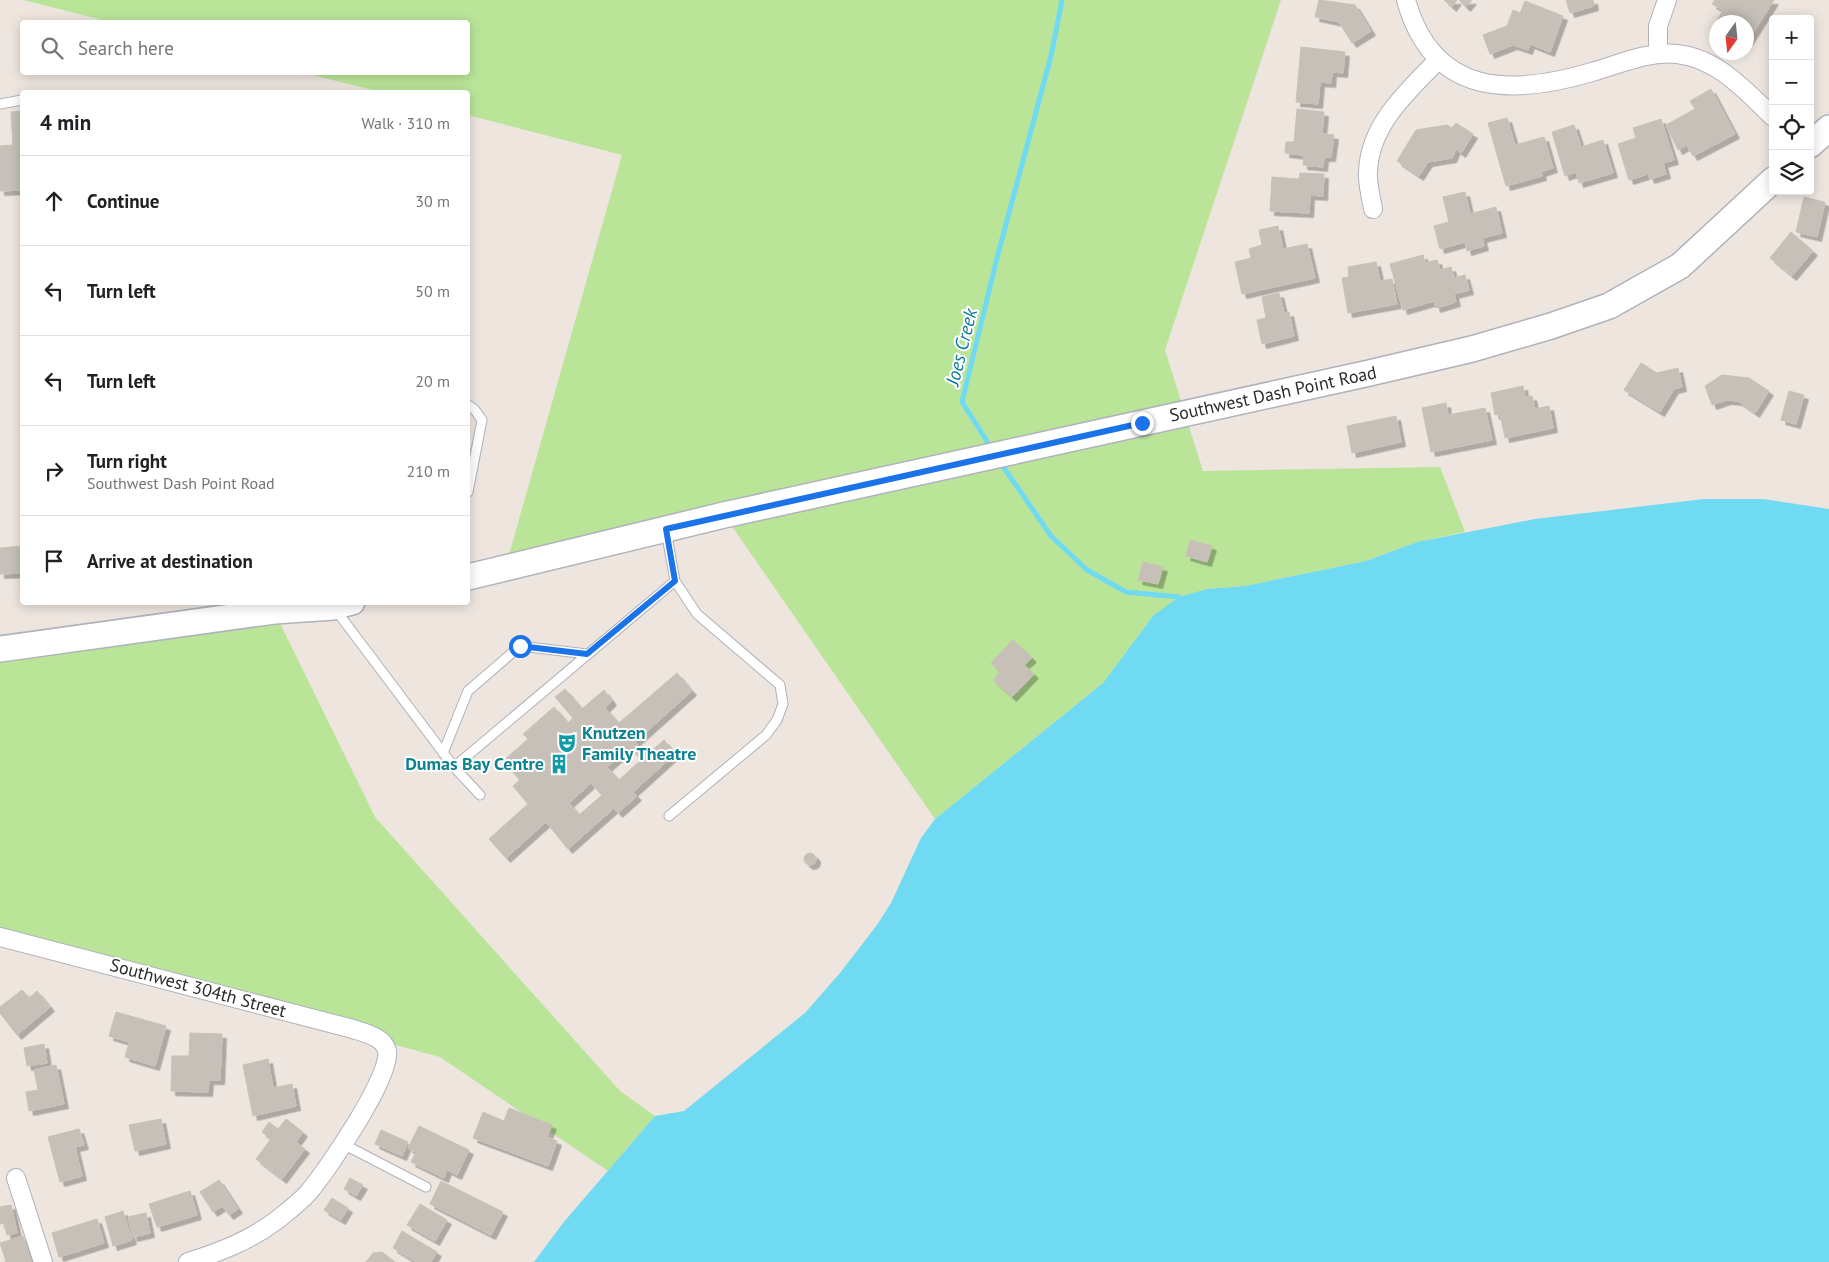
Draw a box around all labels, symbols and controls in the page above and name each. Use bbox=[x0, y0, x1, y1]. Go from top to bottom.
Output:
north arrow bbox=[1709, 15, 1754, 60]
map controls bbox=[1769, 15, 1814, 195]
button: + bbox=[1769, 15, 1814, 60]
search box bbox=[20, 20, 470, 75]
icon: search bbox=[38, 34, 66, 62]
text: Search here bbox=[78, 36, 174, 60]
button: − bbox=[1769, 60, 1814, 105]
button: locate bbox=[1769, 105, 1814, 150]
text: 4 min bbox=[40, 109, 91, 136]
text: Walk · 310 m bbox=[361, 113, 450, 133]
button: layers bbox=[1769, 150, 1814, 195]
icon: ahead bbox=[40, 187, 68, 215]
text: Continue bbox=[87, 189, 159, 213]
text: 30 m bbox=[415, 191, 450, 211]
icon: left bbox=[40, 277, 68, 305]
text: Turn left bbox=[87, 279, 156, 303]
text: 50 m bbox=[415, 281, 450, 301]
water label: Joes Creek bbox=[939, 305, 982, 390]
street label: Southwest Dash Point Road bbox=[1167, 360, 1379, 427]
icon: left bbox=[40, 367, 68, 395]
text: Turn left bbox=[87, 369, 156, 393]
text: 20 m bbox=[415, 371, 450, 391]
route end bbox=[1131, 412, 1154, 435]
text: Turn right bbox=[87, 449, 167, 473]
icon: right bbox=[40, 457, 68, 485]
text: 210 m bbox=[407, 461, 450, 481]
text: Southwest Dash Point Road bbox=[87, 473, 275, 493]
icon: arrive bbox=[40, 547, 68, 575]
text: Arrive at destination bbox=[87, 549, 253, 573]
route start bbox=[509, 635, 532, 658]
place label: Knutzen Family Theatre bbox=[582, 721, 696, 765]
theatre icon: Knutzen Family Theatre bbox=[556, 732, 578, 754]
place label: Dumas Bay Centre bbox=[405, 752, 544, 775]
building icon: Dumas Bay Centre bbox=[548, 753, 570, 775]
street label: Southwest 304th Street bbox=[107, 953, 289, 1022]

